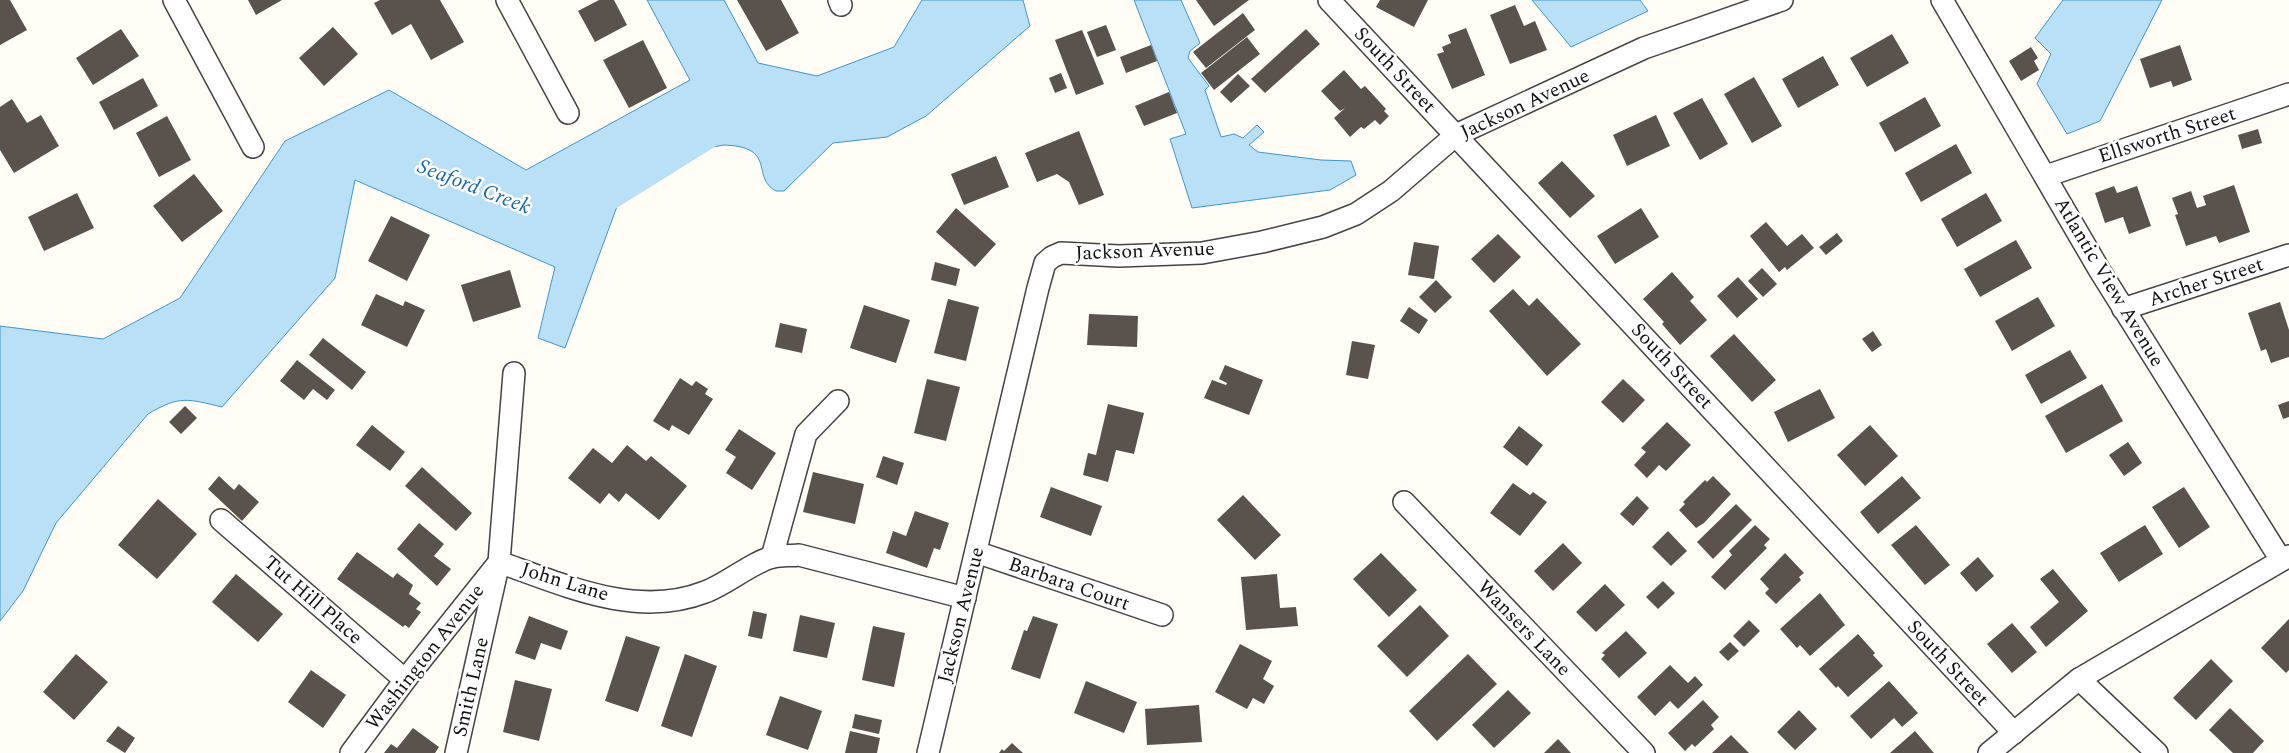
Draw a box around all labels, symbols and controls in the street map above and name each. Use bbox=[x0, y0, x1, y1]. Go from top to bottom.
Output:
street label: South Street bbox=[1347, 20, 1443, 120]
street label: Jackson Avenue bbox=[1455, 61, 1595, 147]
street label: Ellsworth Street bbox=[2094, 99, 2240, 171]
water label: Seaford Creek bbox=[413, 151, 535, 223]
street label: Atlantic View Avenue bbox=[2046, 191, 2172, 373]
street label: Jackson Avenue bbox=[1075, 234, 1215, 268]
street label: Archer Street bbox=[2145, 249, 2267, 315]
street label: South Street bbox=[1624, 316, 1720, 416]
street label: Jackson Avenue bbox=[930, 544, 992, 686]
street label: Tut Hill Place bbox=[257, 548, 369, 652]
street label: Barbara Court bbox=[1004, 549, 1134, 619]
street label: John Lane bbox=[517, 554, 613, 610]
street label: Wansers Lane bbox=[1470, 573, 1578, 683]
street label: Washington Avenue bbox=[358, 577, 492, 737]
street label: South Street bbox=[1900, 613, 1996, 713]
street label: Smith Lane bbox=[445, 634, 497, 740]

